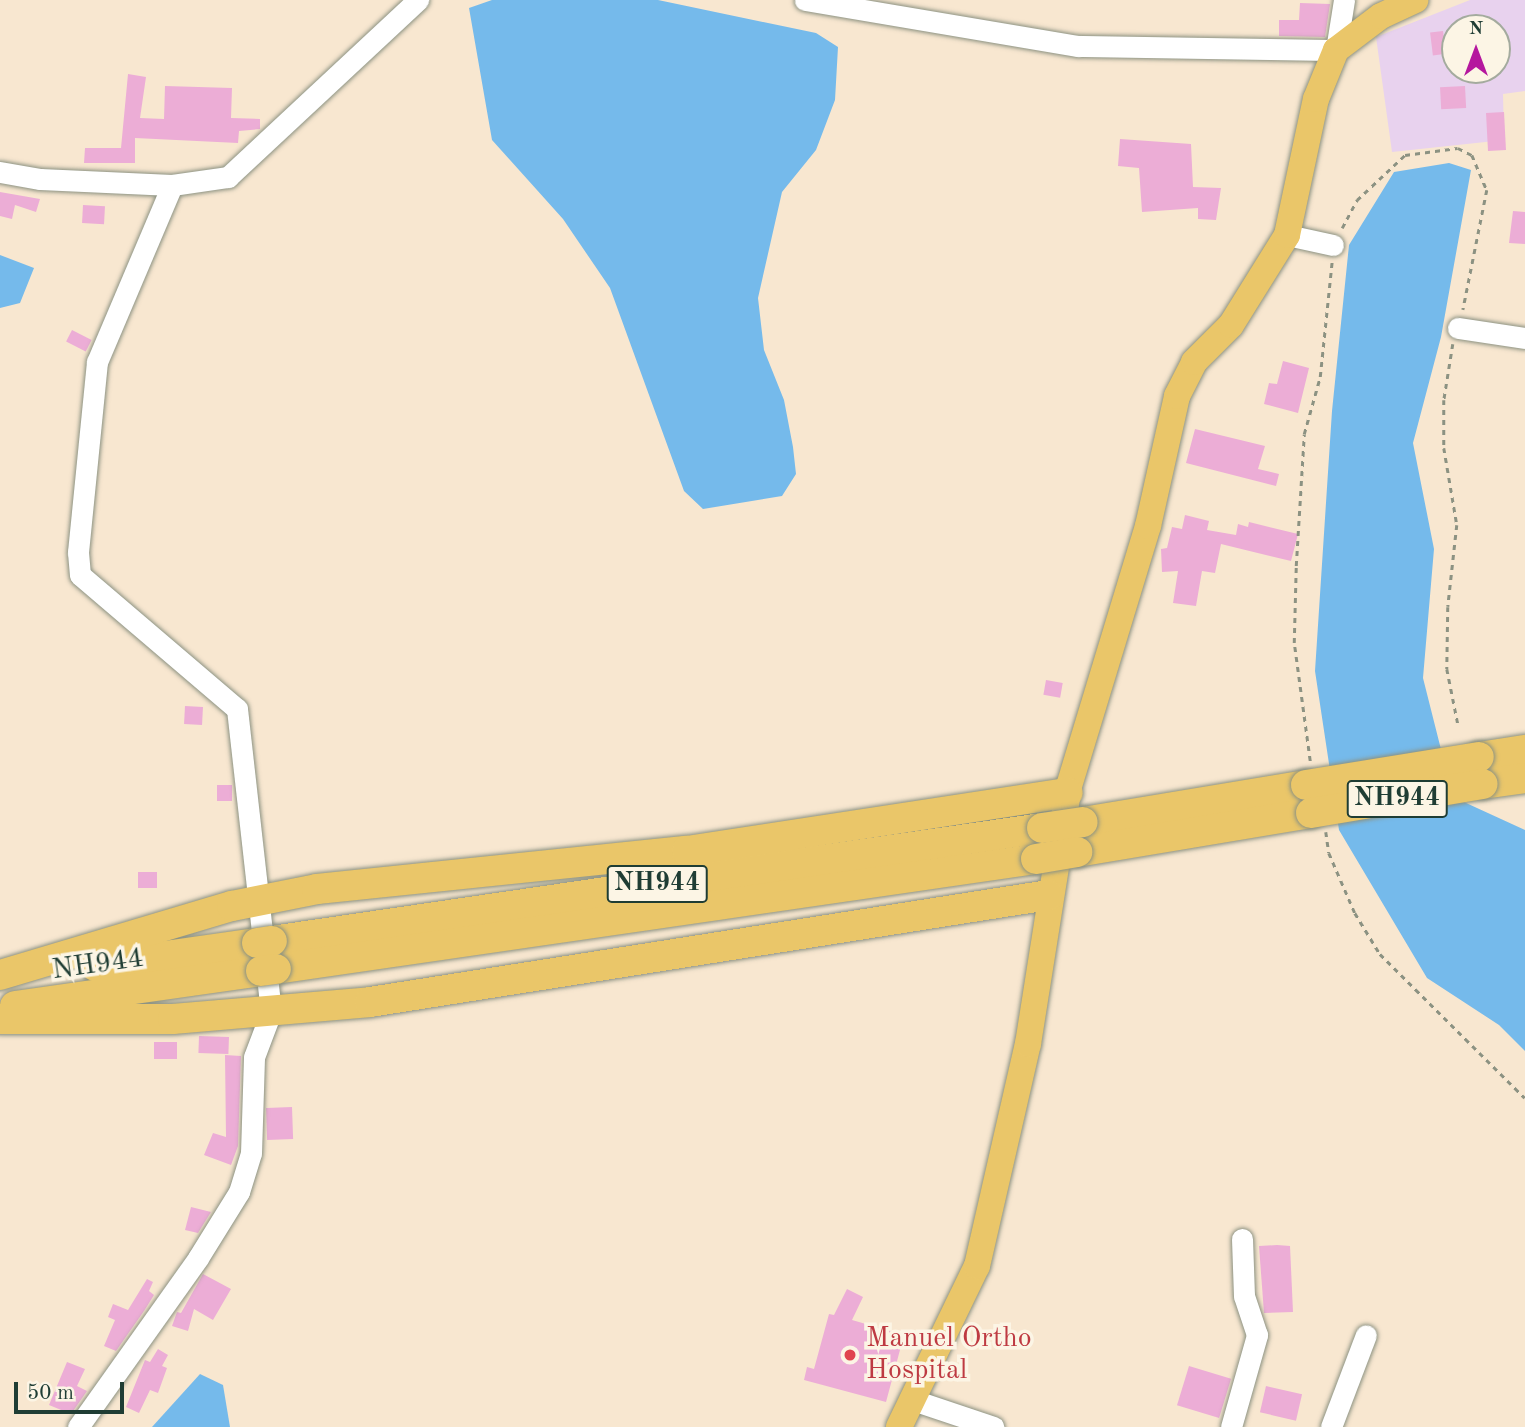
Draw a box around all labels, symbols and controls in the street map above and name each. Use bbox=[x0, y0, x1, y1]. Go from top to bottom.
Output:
north arrow bbox=[1441, 14, 1511, 84]
text: N bbox=[1469, 20, 1483, 39]
road number: NH944 bbox=[1346, 776, 1448, 821]
road number: NH944 bbox=[606, 862, 708, 906]
street label: NH944 bbox=[50, 942, 146, 988]
place label: Manuel Ortho Hospital bbox=[866, 1322, 1032, 1388]
marker: Manuel Ortho Hospital bbox=[840, 1345, 860, 1365]
scale bar bbox=[18, 1368, 128, 1412]
text: 50 m bbox=[27, 1383, 74, 1404]

